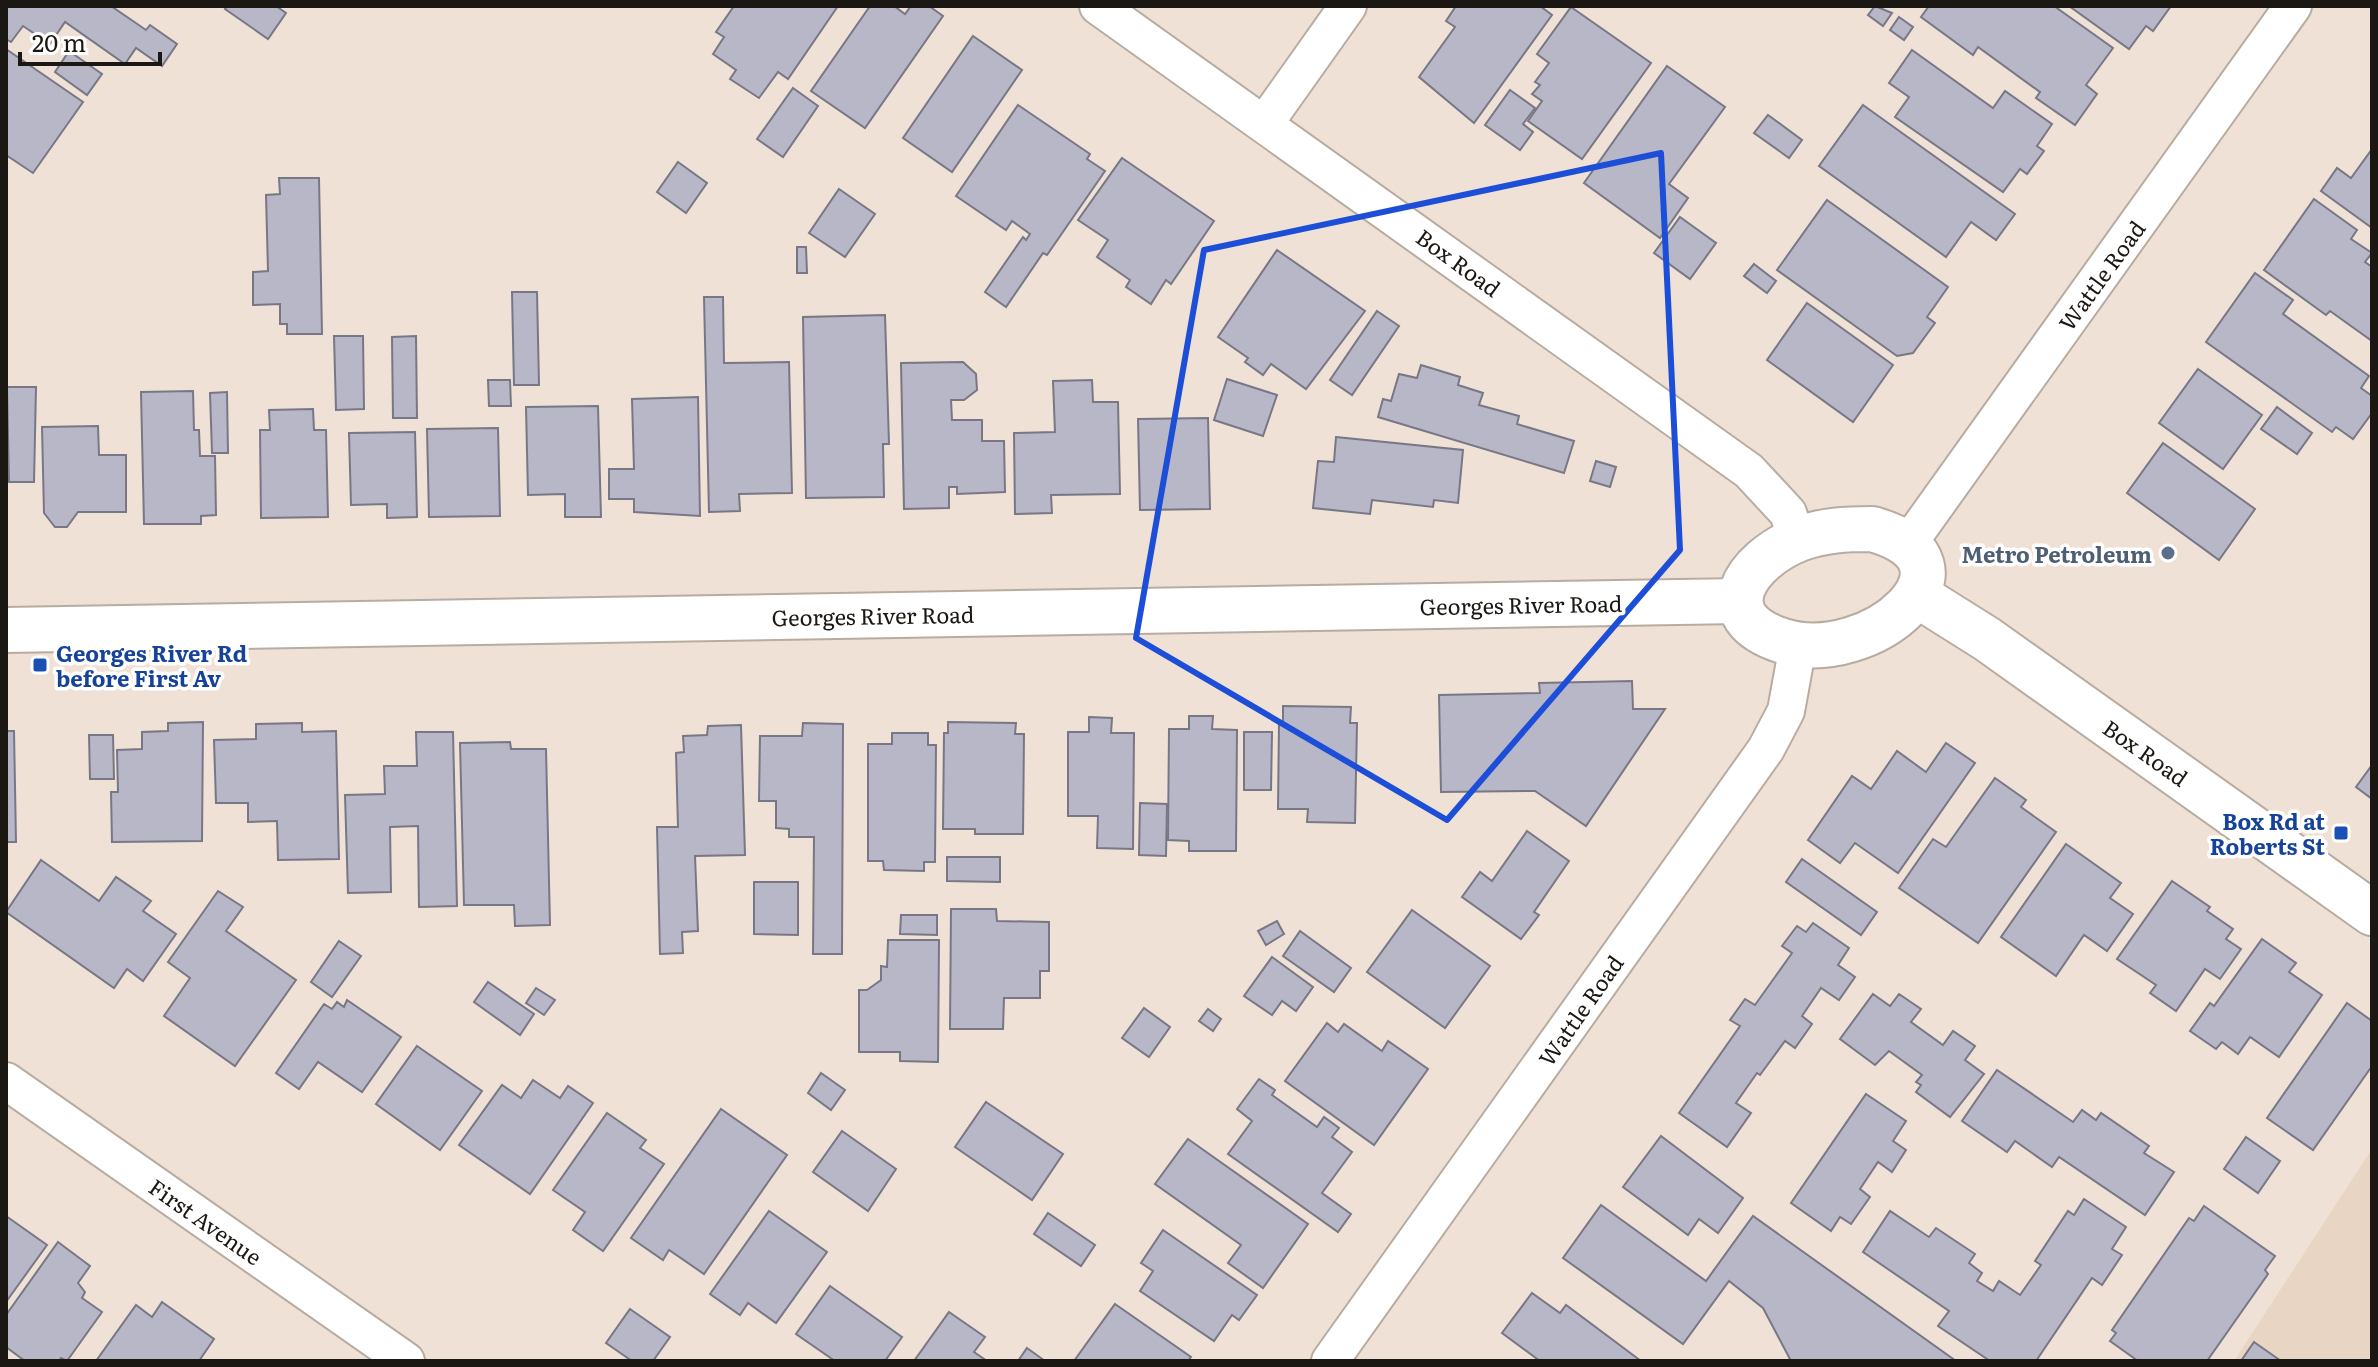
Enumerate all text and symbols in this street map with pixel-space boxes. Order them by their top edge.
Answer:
scale bar [20,16,160,66]
text: 20 m [32,24,86,59]
street label: Wattle Road [2050,213,2152,337]
street label: Box Road [1410,220,1508,304]
place label: Metro Petroleum [1961,537,2152,570]
marker: Metro Petroleum [2159,544,2177,562]
street label: Georges River Road [1419,586,1623,622]
street label: Georges River Road [771,597,975,633]
place label: Georges River Rd before First Av [56,636,247,694]
marker: Georges River Rd before First Av [31,656,49,674]
street label: Box Road [2097,711,2195,793]
place label: Box Rd at Roberts St [2210,804,2325,862]
marker: Box Rd at Roberts St [2332,824,2350,842]
street label: Wattle Road [1529,948,1631,1072]
street label: First Avenue [143,1170,269,1272]

